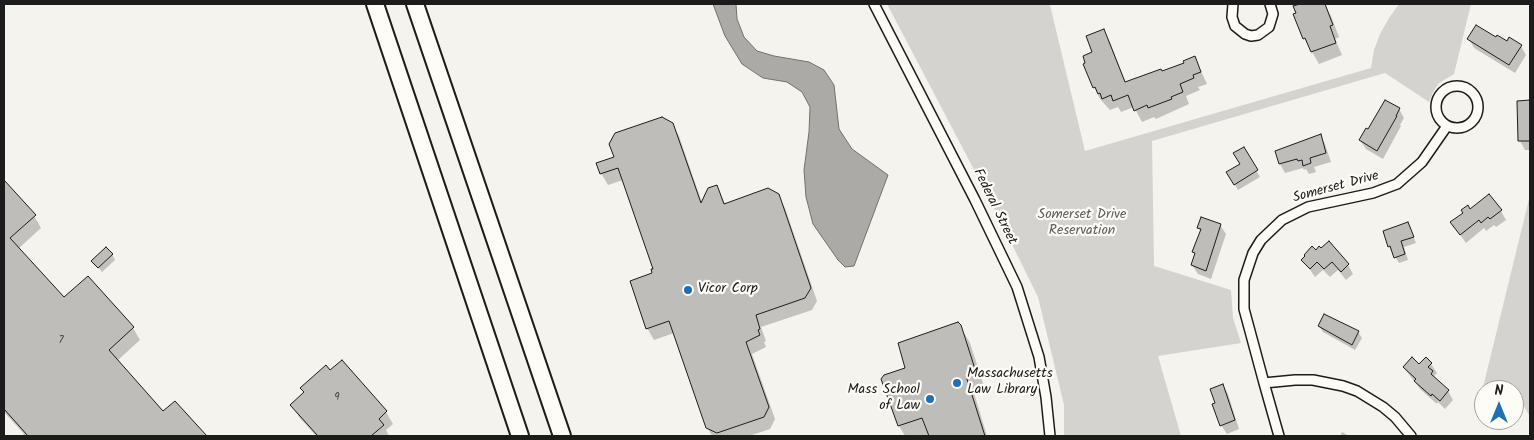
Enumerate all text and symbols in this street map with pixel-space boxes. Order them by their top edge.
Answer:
street label: Federal Street [968,166,1020,248]
street label: Somerset Drive [1291,168,1381,208]
park label: Somerset Drive Reservation [1038,208,1126,240]
place label: Vicor Corp [698,282,758,298]
marker: Vicor Corp [682,284,694,296]
house number: 7 [58,334,64,348]
place label: Massachusetts Law Library [967,367,1053,400]
marker: Massachusetts Law Library [951,377,963,389]
north arrow [1474,380,1524,430]
text: N [1495,380,1503,402]
place label: Mass School of Law [848,383,920,416]
house number: 9 [334,391,340,405]
marker: Mass School of Law [924,393,936,405]

